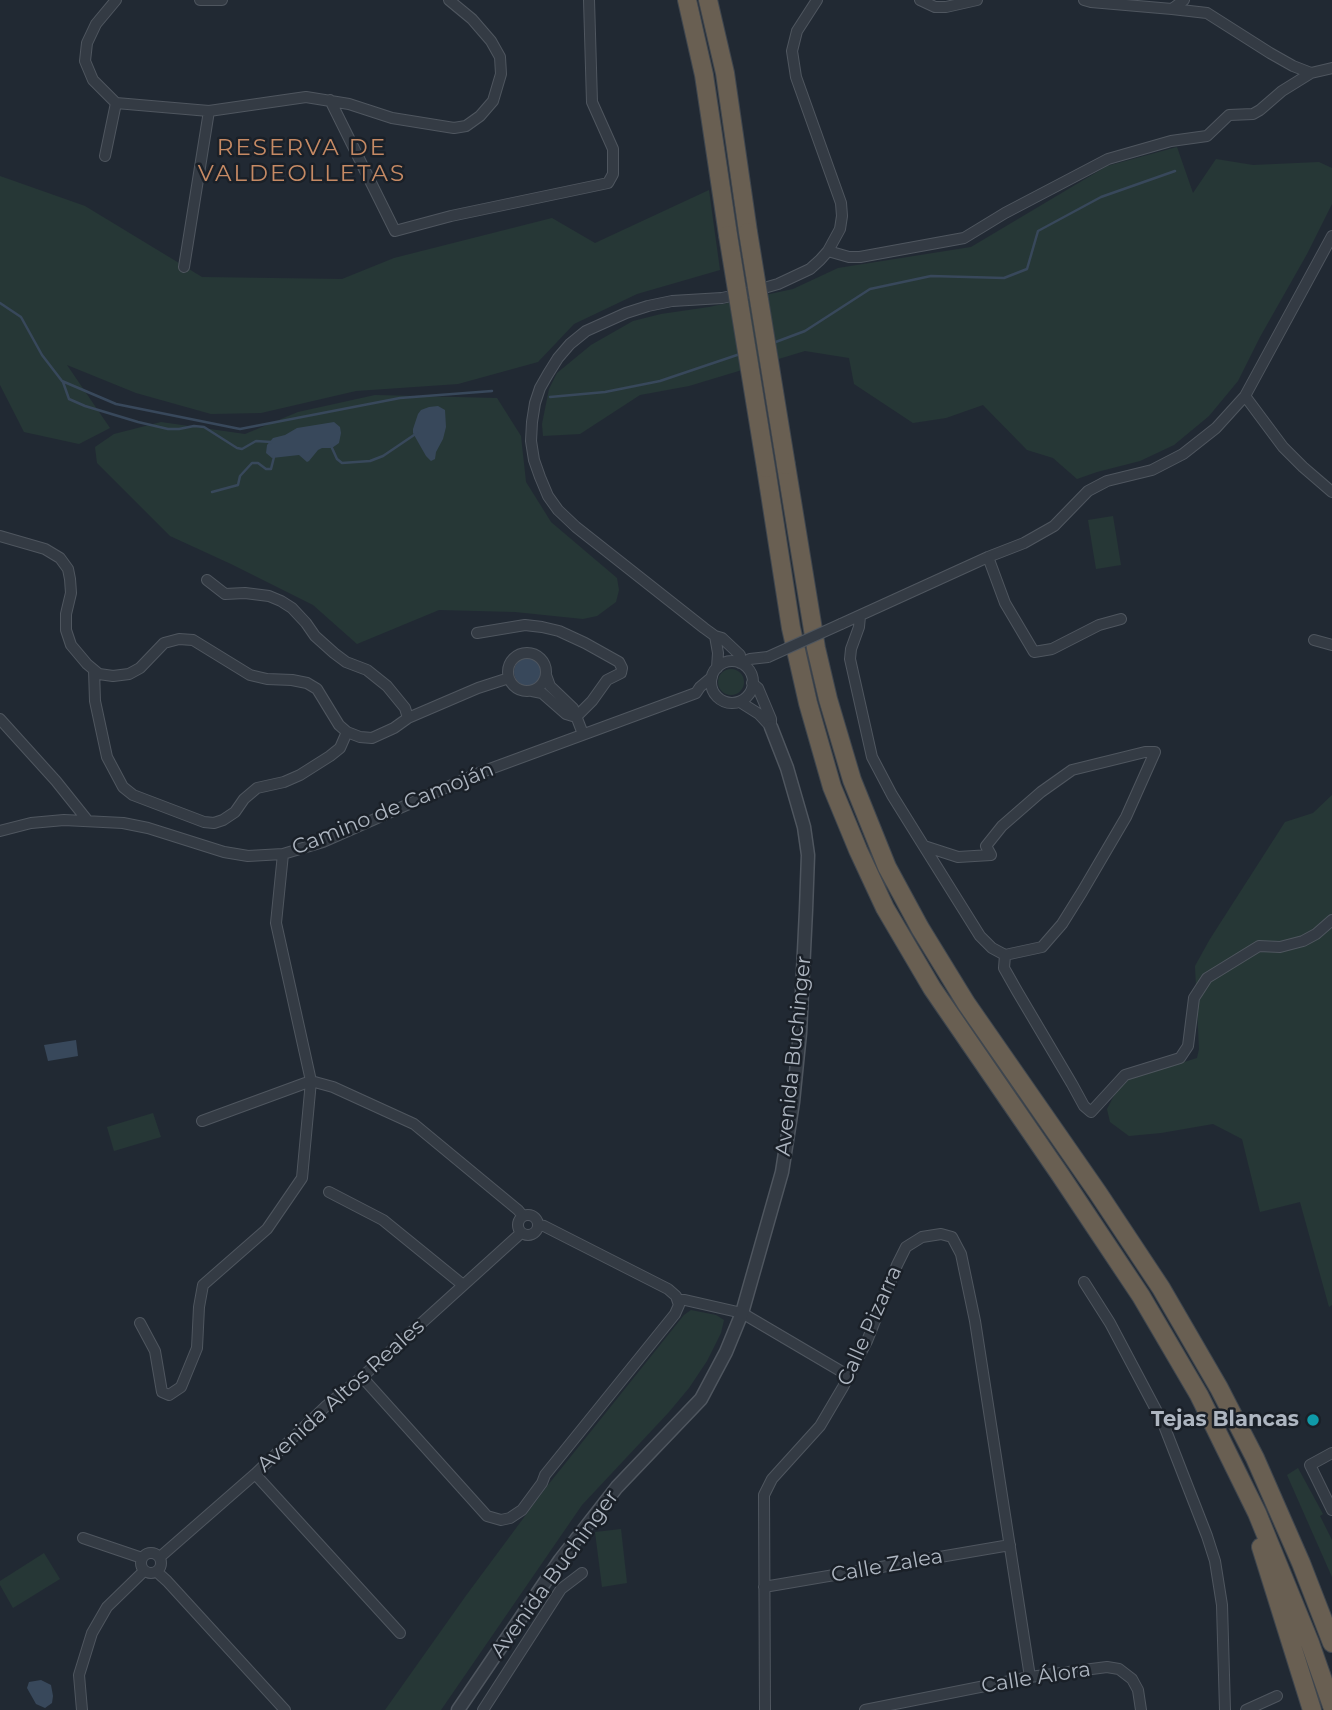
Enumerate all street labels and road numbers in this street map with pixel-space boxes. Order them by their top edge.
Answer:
street label: Camino de Camoján [289,757,497,861]
street label: Avenida Buchinger [771,955,817,1157]
street label: Calle Pizarra [832,1262,908,1390]
street label: Avenida Altos Reales [252,1314,430,1478]
street label: Avenida Buchinger [486,1485,624,1663]
street label: Calle Zalea [829,1544,945,1588]
street label: Calle Álora [979,1657,1093,1699]

